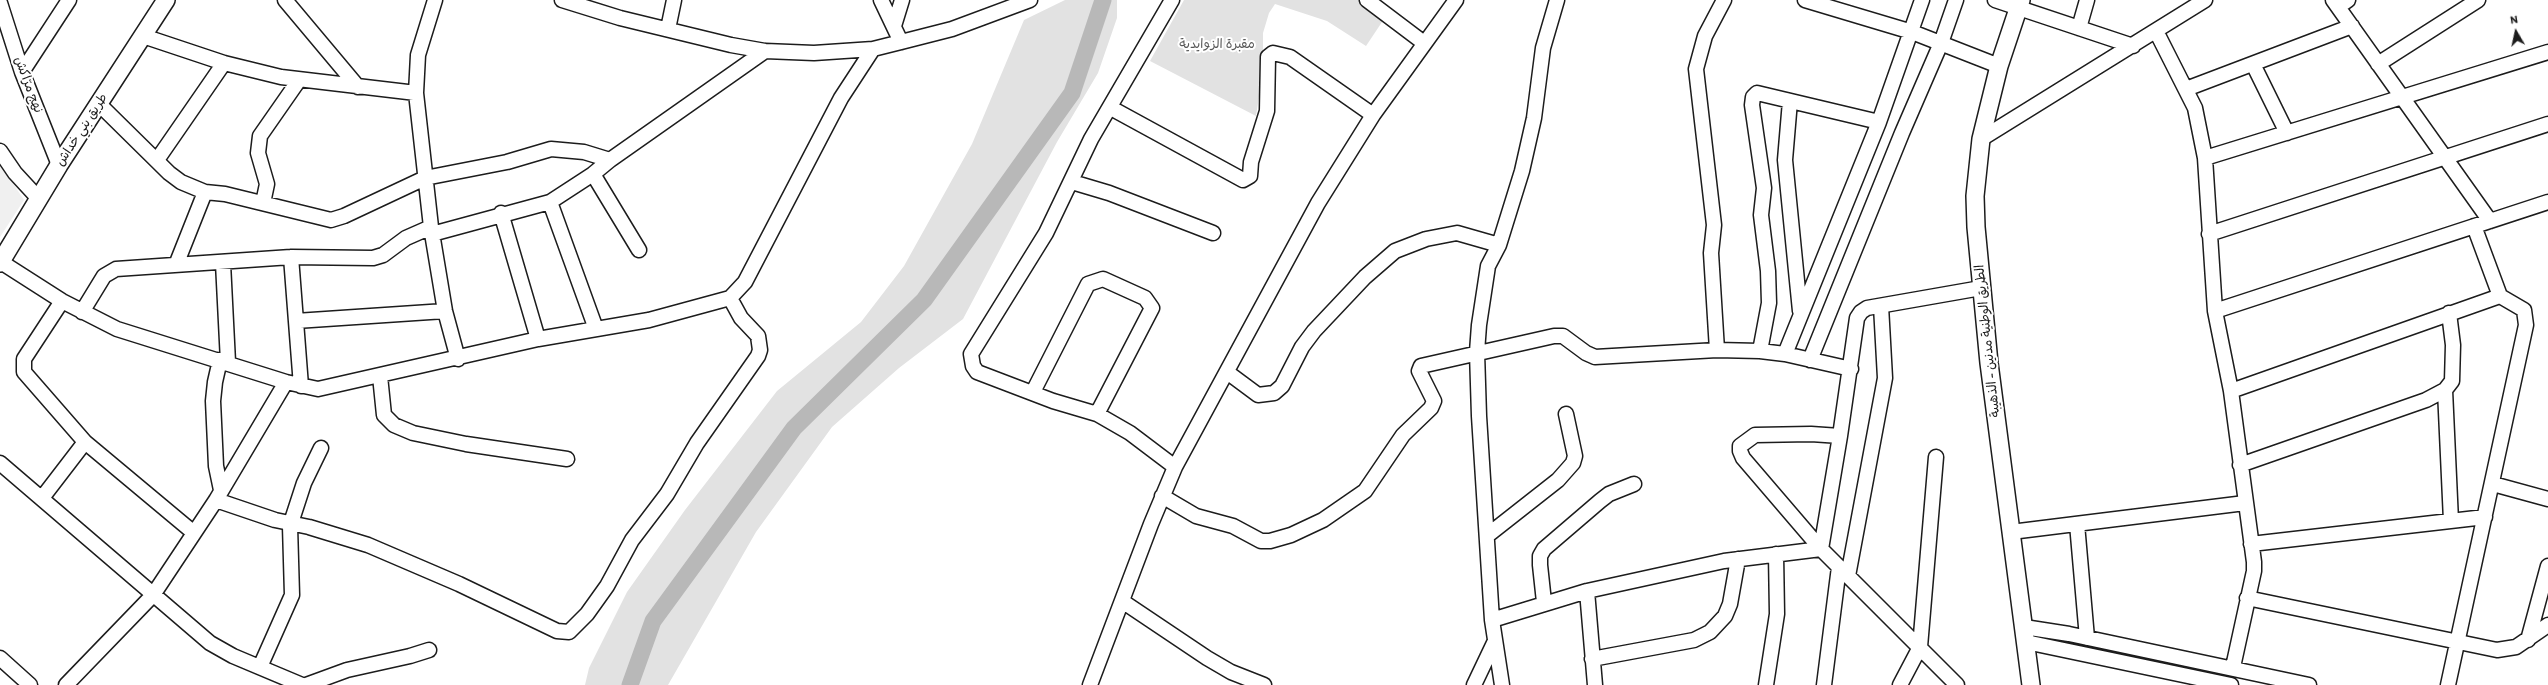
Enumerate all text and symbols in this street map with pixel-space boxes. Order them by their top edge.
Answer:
north arrow [2496,12,2536,52]
text: N [2509,13,2519,27]
park label: مقبرة الزوايدية [1179,37,1255,53]
street label: نهج مرّاكش [10,55,46,115]
street label: طريق بني خداش [53,91,111,169]
street label: الطريق الوطنية مدنين - الذهيبة [1972,264,2004,418]

